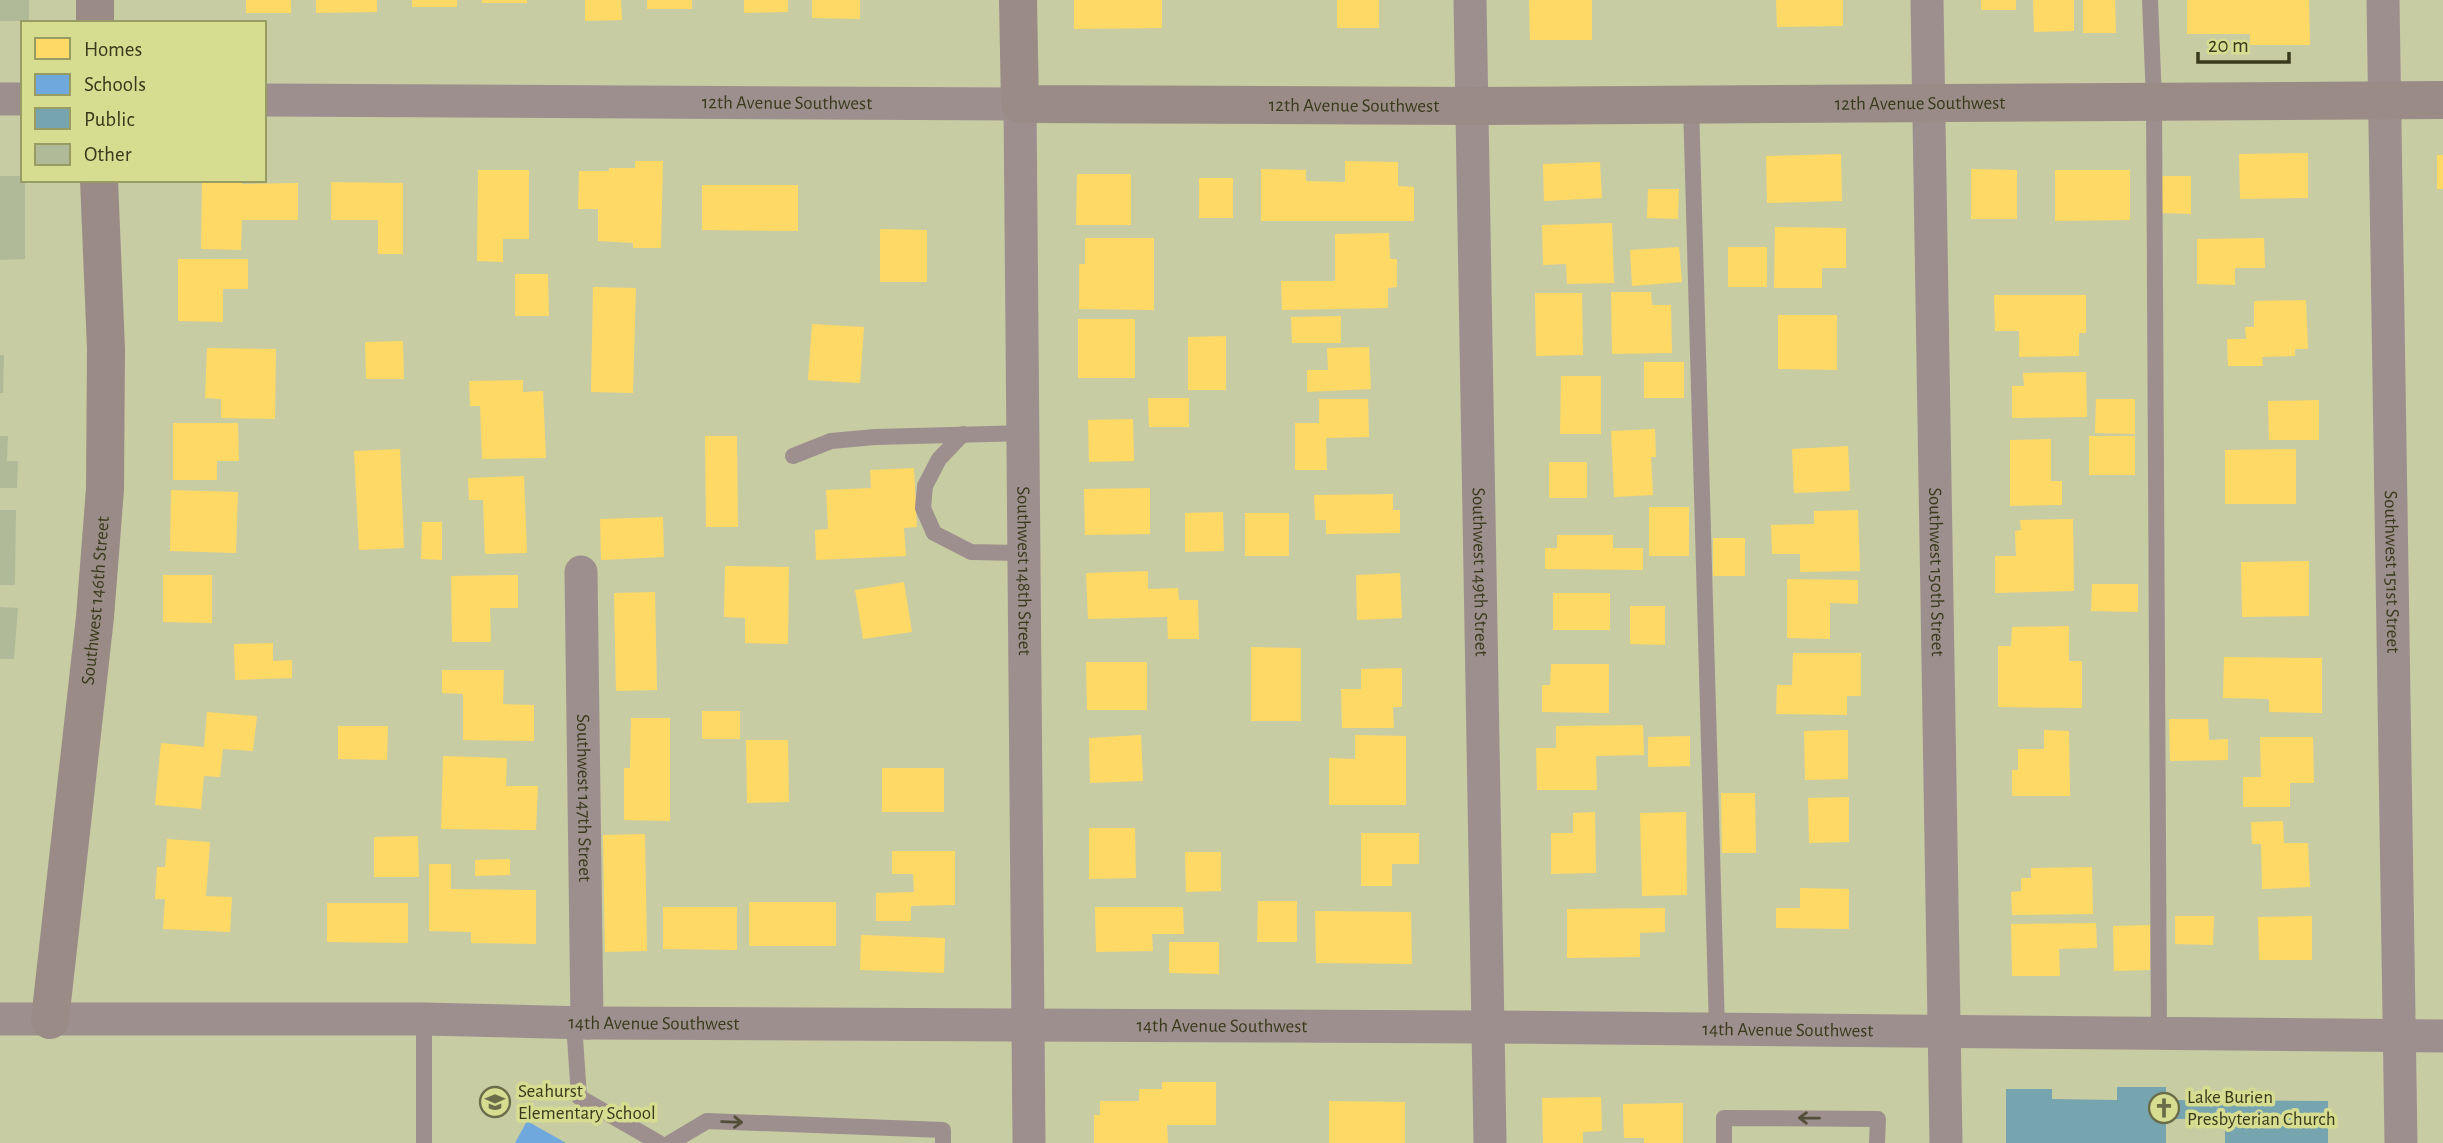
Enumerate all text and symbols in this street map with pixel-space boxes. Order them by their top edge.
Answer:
legend [21,21,266,182]
scale bar [2198,21,2289,65]
text: 20 m [2208,35,2249,56]
text: Homes [84,39,142,60]
text: Schools [84,74,146,95]
street label: 12th Avenue Southwest [702,93,872,113]
street label: 12th Avenue Southwest [1835,93,2005,113]
street label: 12th Avenue Southwest [1269,96,1439,115]
text: Public [84,109,134,130]
text: Other [84,144,132,165]
street label: Southwest 148th Street [1014,486,1034,656]
street label: Southwest 149th Street [1469,487,1491,657]
street label: Southwest 150th Street [1926,487,1947,657]
street label: Southwest 151st Street [2381,490,2403,653]
street label: Southwest 146th Street [78,515,112,686]
street label: Southwest 147th Street [573,714,595,882]
street label: 14th Avenue Southwest [568,1013,739,1033]
street label: 14th Avenue Southwest [1136,1016,1307,1036]
street label: 14th Avenue Southwest [1702,1020,1874,1040]
place label: Seahurst Elementary School [518,1082,656,1123]
school or university icon: Seahurst Elementary School [478,1085,512,1119]
place label: Lake Burien Presbyterian Church [2187,1088,2336,1129]
church icon: Lake Burien Presbyterian Church [2147,1091,2181,1125]
one-way arrow [1798,1112,1821,1125]
one-way arrow [720,1115,743,1128]

